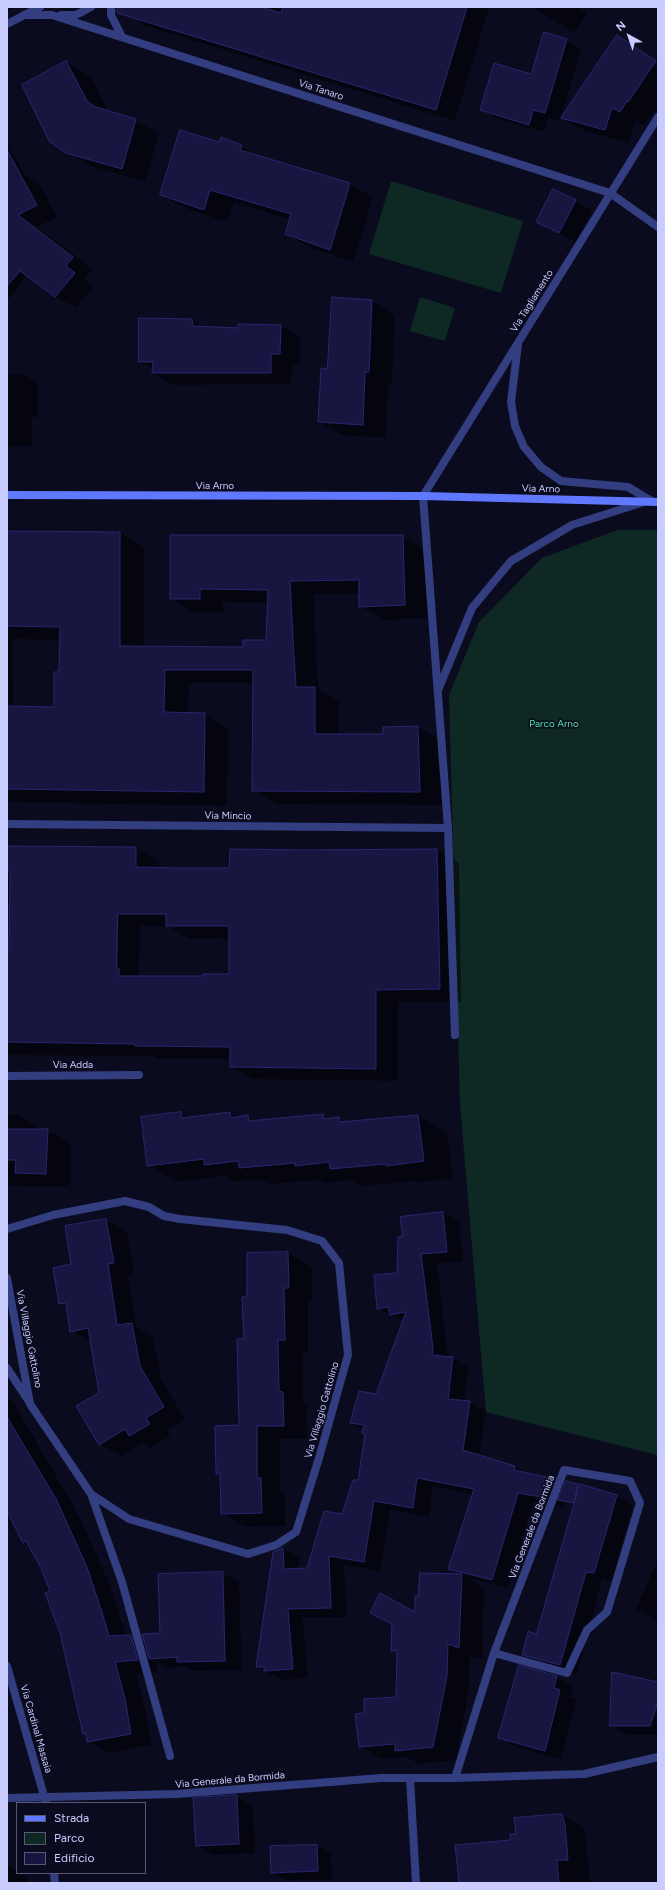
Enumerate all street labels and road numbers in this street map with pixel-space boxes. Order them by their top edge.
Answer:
street label: Via Tanaro [297,77,345,103]
street label: Via Tagliamento [508,268,556,334]
street label: Via Arno [196,480,234,492]
street label: Via Arno [522,483,560,495]
street label: Via Mincio [205,810,251,822]
street label: Via Adda [53,1059,93,1071]
street label: Via Villaggio Gattolino [14,1289,44,1389]
street label: Via Villaggio Gattolino [302,1360,342,1460]
street label: Via Generale da Bormida [507,1473,557,1581]
street label: Via Cardinal Massaia [18,1683,54,1775]
street label: Via Generale da Bormida [175,1769,285,1791]

